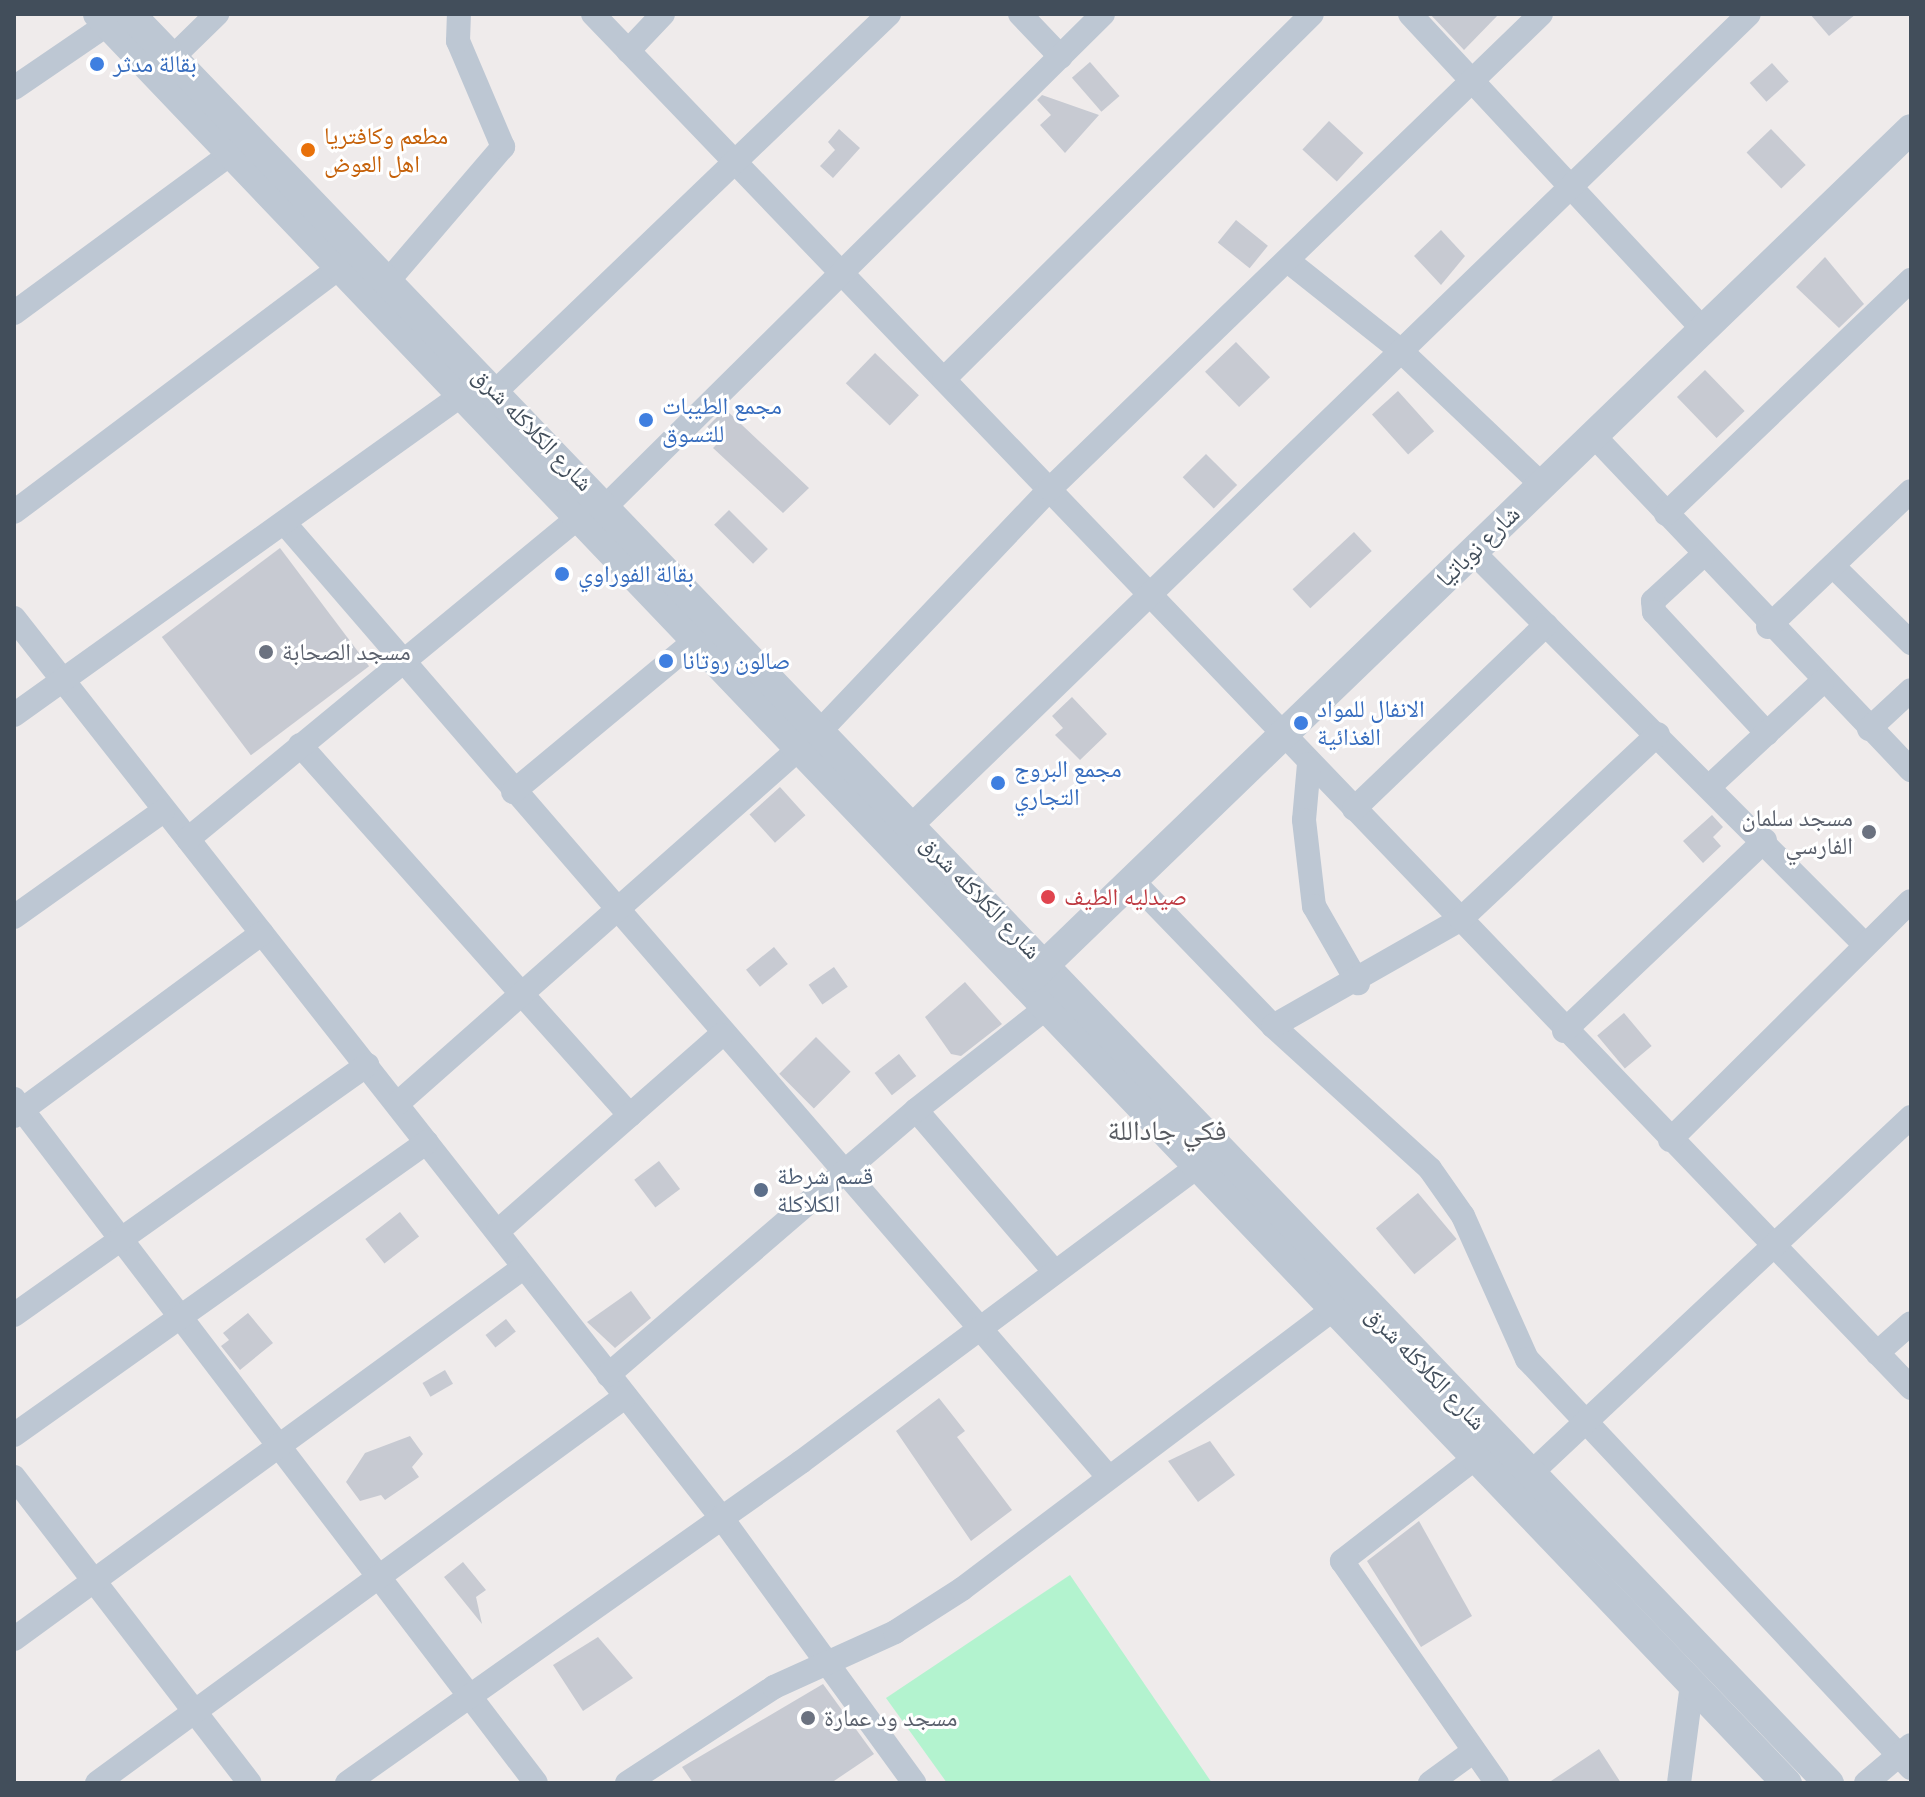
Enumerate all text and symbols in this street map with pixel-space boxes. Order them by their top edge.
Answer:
place label: بقالة مدثر [113,50,197,78]
marker: بقالة مدثر [88,55,106,73]
place label: مطعم وكافتريا اهل العوض [324,122,448,178]
marker: مطعم وكافتريا اهل العوض [299,141,317,159]
street label: شارع الكلاكله شرق [467,361,599,497]
place label: مجمع الطيبات للتسوق [662,392,782,448]
marker: مجمع الطيبات للتسوق [637,411,655,429]
street label: شارع نوباتيا [1430,499,1526,593]
place label: بقالة الفوراوي [578,560,694,588]
marker: بقالة الفوراوي [553,565,571,583]
place label: مسجد الصحابة [282,638,411,666]
marker: مسجد الصحابة [257,643,275,661]
place label: صالون روتانا [682,647,790,675]
marker: صالون روتانا [657,652,675,670]
place label: الانفال للمواد الغذائية [1317,695,1425,751]
marker: الانفال للمواد الغذائية [1292,714,1310,732]
place label: مجمع البروج التجاري [1014,755,1122,811]
marker: مجمع البروج التجاري [989,774,1007,792]
place label: مسجد سلمان الفارسي [1742,804,1853,860]
marker: مسجد سلمان الفارسي [1860,823,1878,841]
street label: شارع الكلاكله شرق [915,829,1047,965]
place label: صيدليه الطيف [1064,883,1187,911]
marker: صيدليه الطيف [1039,888,1057,906]
district label: فكي جاداللة [1108,1113,1226,1147]
place label: قسم شرطة الكلاكلة [777,1162,873,1218]
marker: قسم شرطة الكلاكلة [752,1181,770,1199]
street label: شارع الكلاكله شرق [1360,1300,1492,1436]
place label: مسجد ود عمارة [824,1704,958,1732]
marker: مسجد ود عمارة [799,1709,817,1727]

